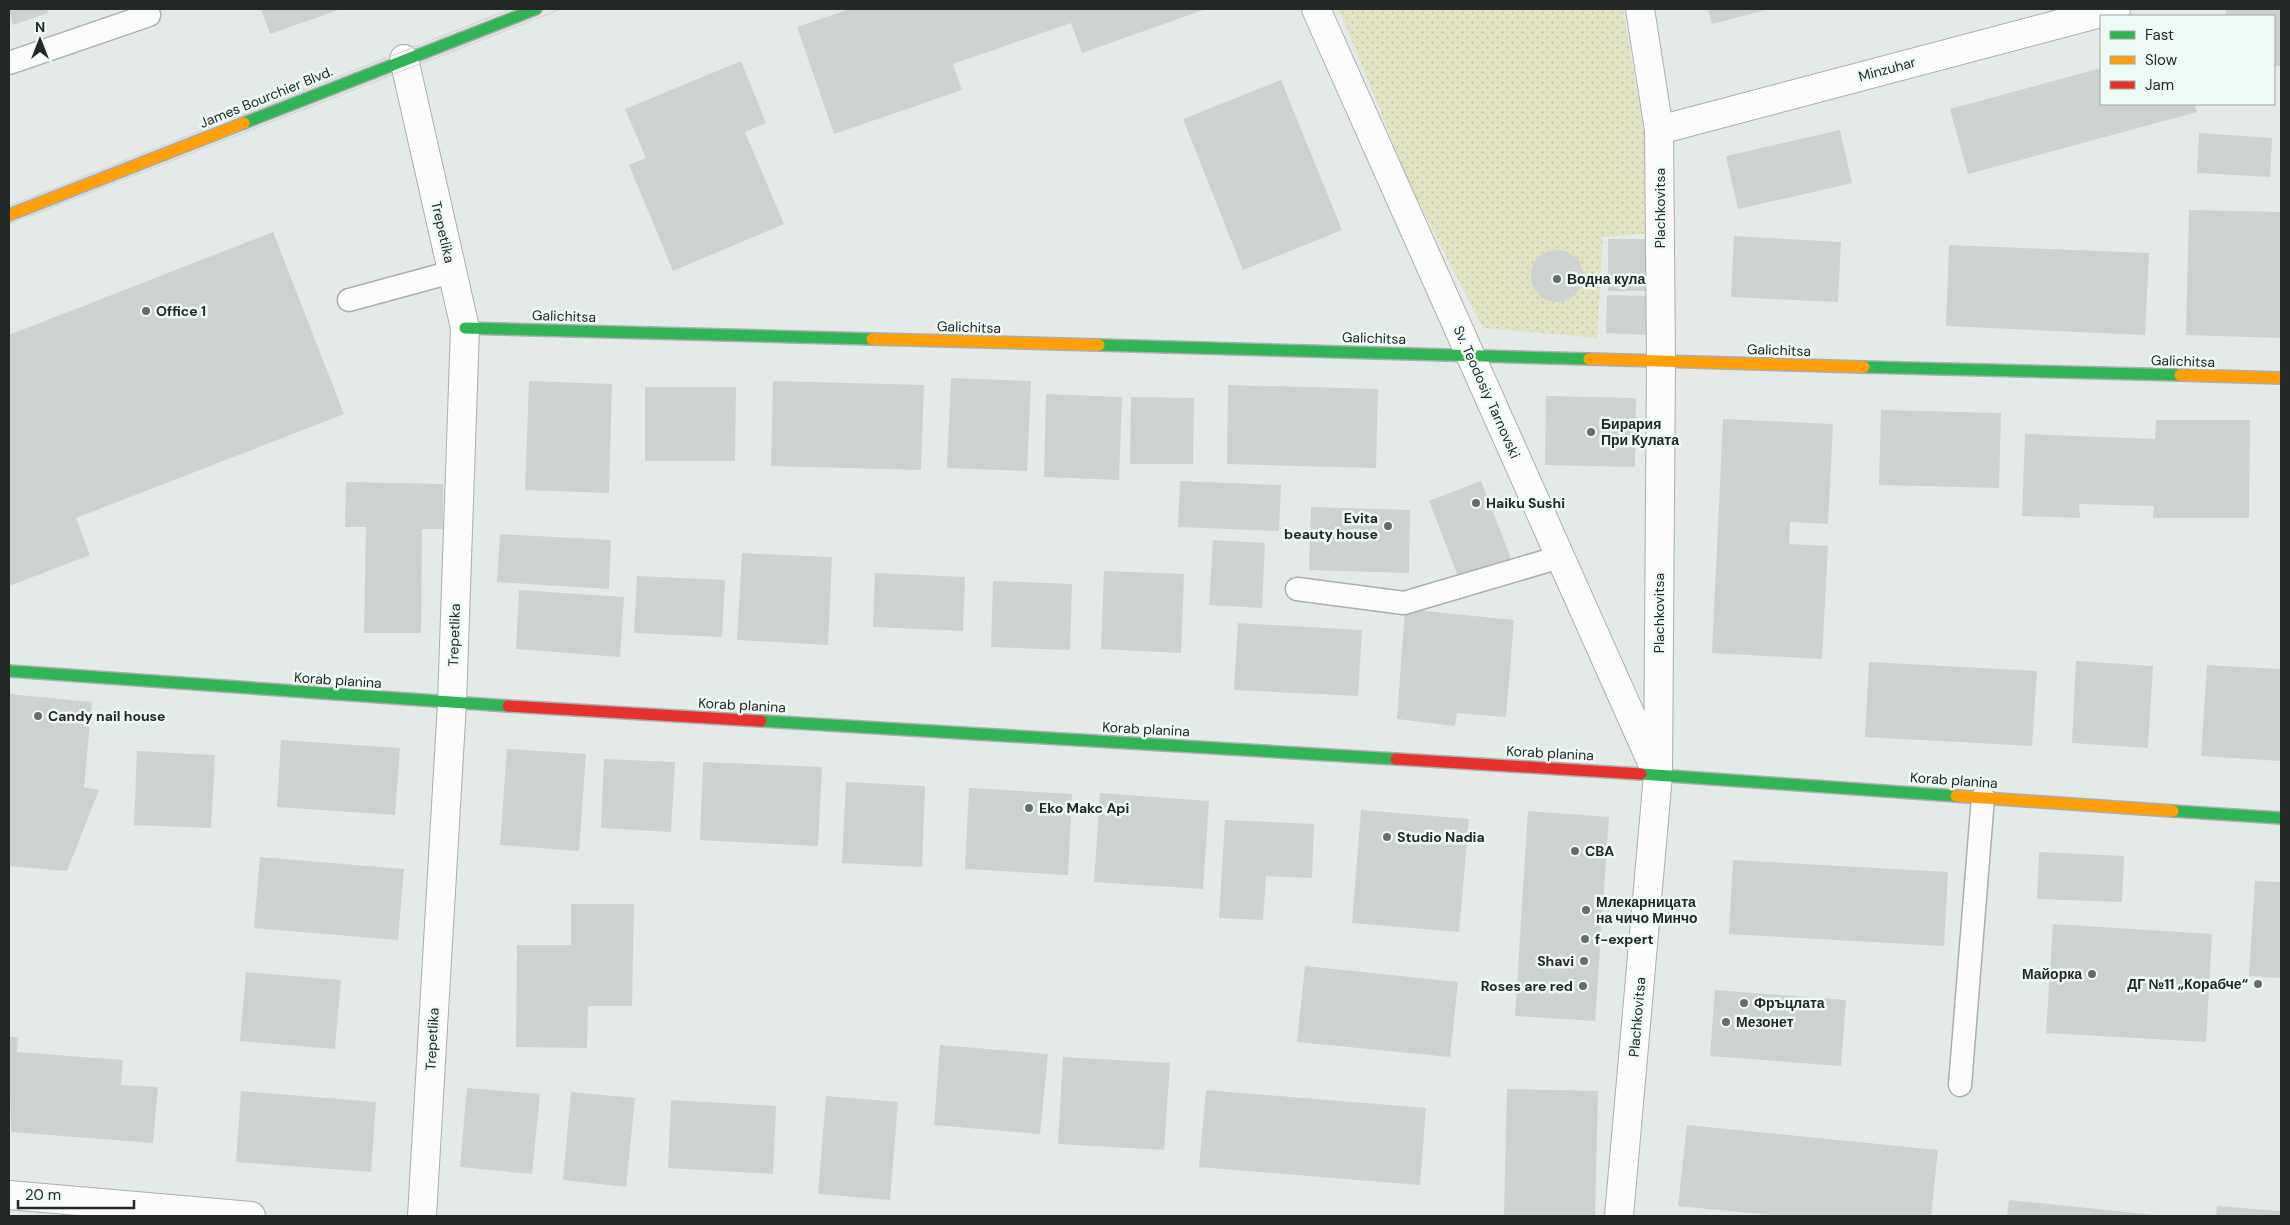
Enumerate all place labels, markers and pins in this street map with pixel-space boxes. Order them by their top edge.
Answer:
place label: Водна кула [1567,270,1645,288]
marker: Водна кула [1551,273,1563,285]
place label: Office 1 [156,302,206,320]
marker: Office 1 [140,305,152,317]
place label: Бирария При Кулата [1601,415,1679,449]
marker: Бирария При Кулата [1585,426,1597,438]
place label: Haiku Sushi [1486,494,1565,512]
marker: Haiku Sushi [1470,497,1482,509]
place label: Evita beauty house [1284,509,1378,543]
marker: Evita beauty house [1382,520,1394,532]
place label: Candy nail house [48,707,166,725]
marker: Candy nail house [32,710,44,722]
place label: Eko Makc Api [1039,799,1129,817]
marker: Eko Makc Api [1023,802,1035,814]
place label: Studio Nadia [1397,828,1485,846]
marker: Studio Nadia [1381,831,1393,843]
place label: CBA [1585,842,1614,860]
marker: CBA [1569,845,1581,857]
place label: Млекарницата на чичо Минчо [1596,893,1698,927]
marker: Млекарницата на чичо Минчо [1580,904,1592,916]
place label: f-expert [1595,930,1654,948]
marker: f-expert [1579,933,1591,945]
place label: Shavi [1537,952,1574,970]
marker: Shavi [1578,955,1590,967]
place label: Майорка [2022,965,2082,983]
marker: Майорка [2086,968,2098,980]
place label: ДГ №11 „Корабче“ [2127,975,2248,993]
place label: Roses are red [1481,977,1573,995]
marker: ДГ №11 „Корабче“ [2252,978,2264,990]
marker: Roses are red [1577,980,1589,992]
place label: Фръцлата [1754,994,1825,1012]
marker: Фръцлата [1738,997,1750,1009]
place label: Мезонет [1736,1013,1794,1031]
marker: Мезонет [1720,1016,1732,1028]

